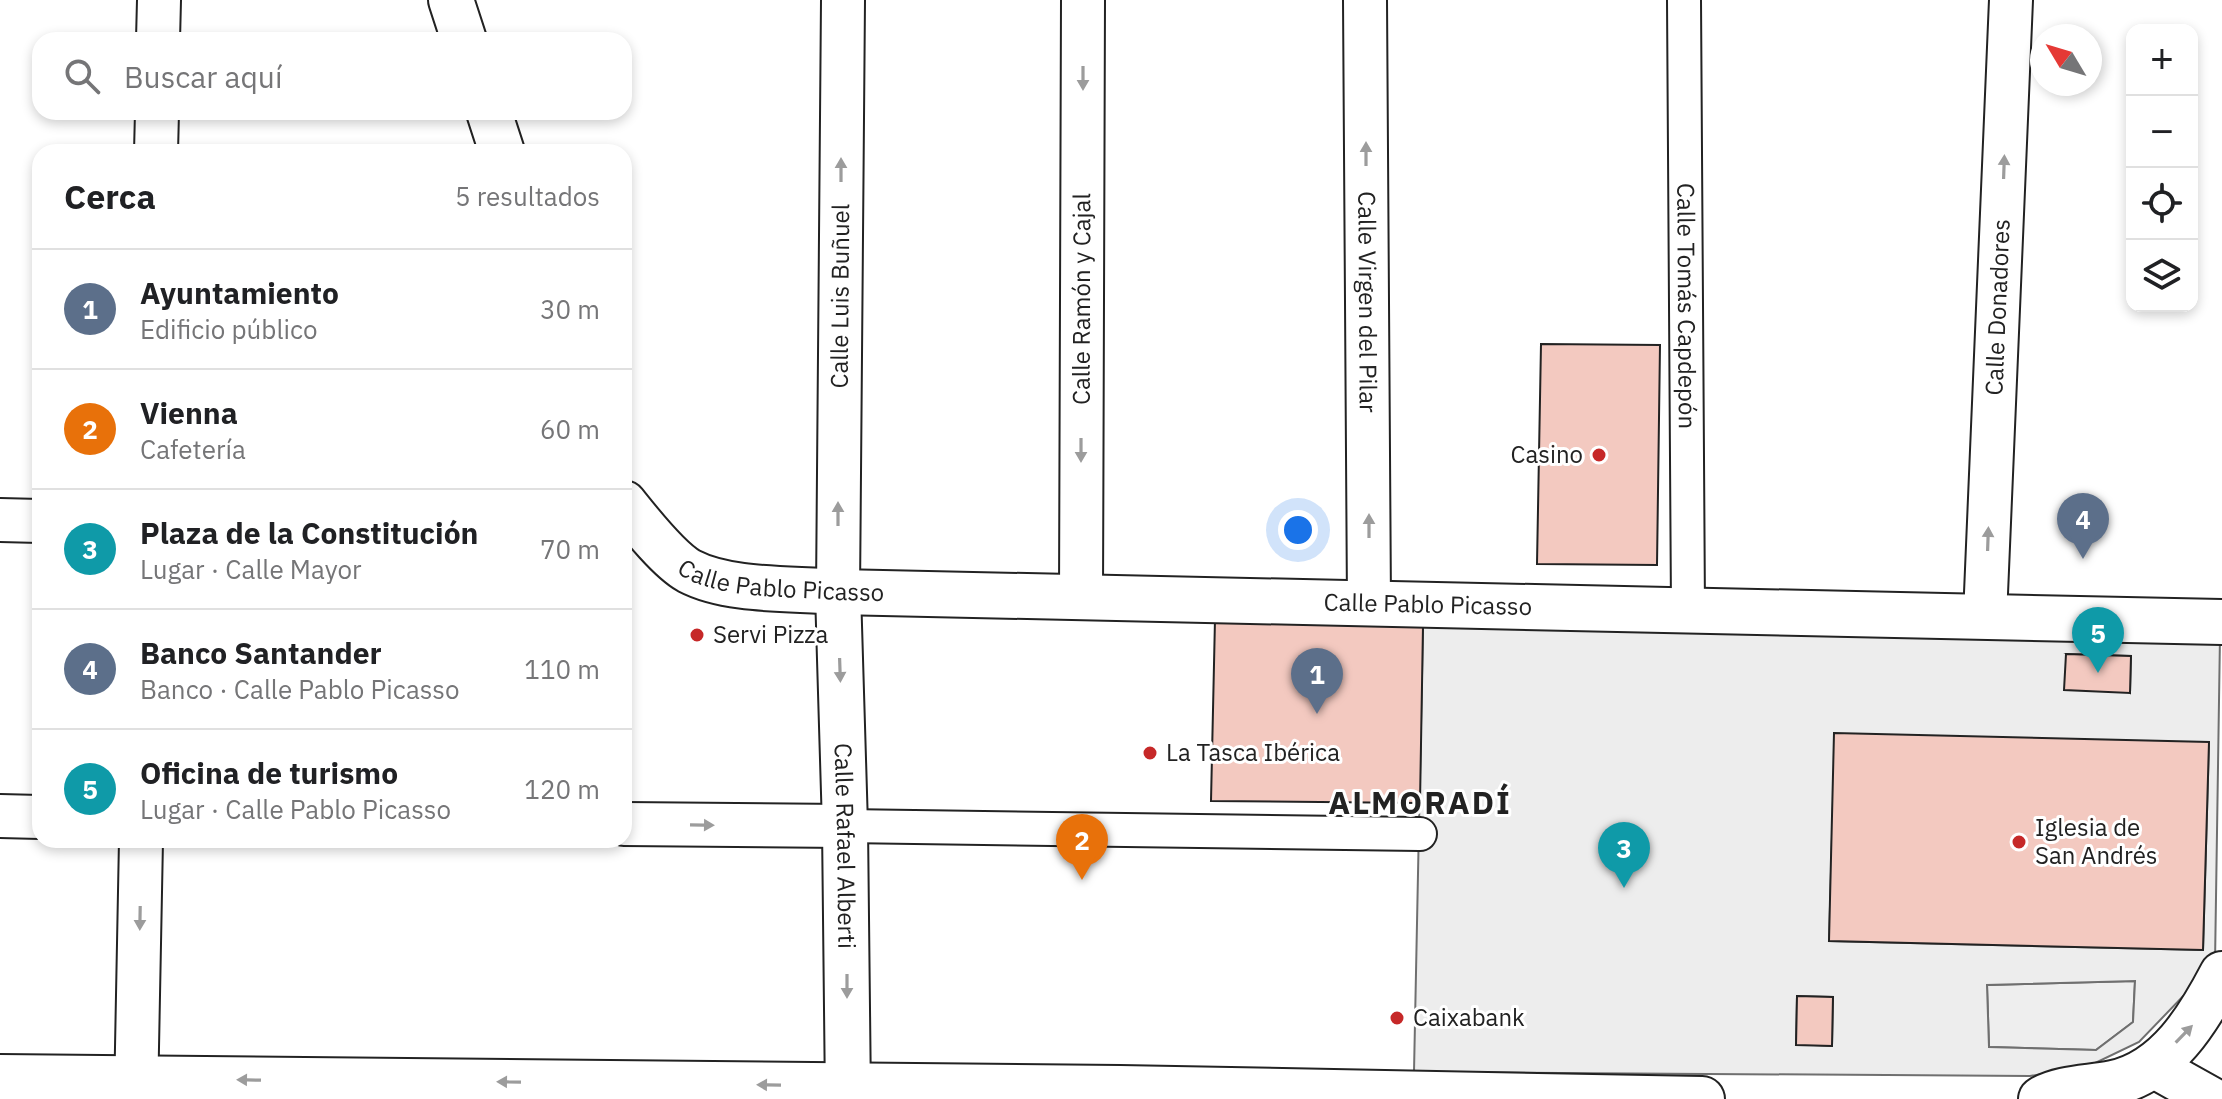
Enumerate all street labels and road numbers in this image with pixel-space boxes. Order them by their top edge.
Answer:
street label: Calle Tomás Capdepón [1670,183,1704,429]
street label: Calle Virgen del Pilar [1351,191,1385,413]
street label: Calle Ramón y Cajal [1065,193,1097,405]
street label: Calle Luis Buñuel [823,204,856,388]
street label: Calle Donadores [1977,218,2017,396]
street label: Calle Pablo Picasso [672,551,885,608]
street label: Calle Pablo Picasso [1323,586,1532,622]
street label: Calle Rafael Alberti [828,742,863,949]

